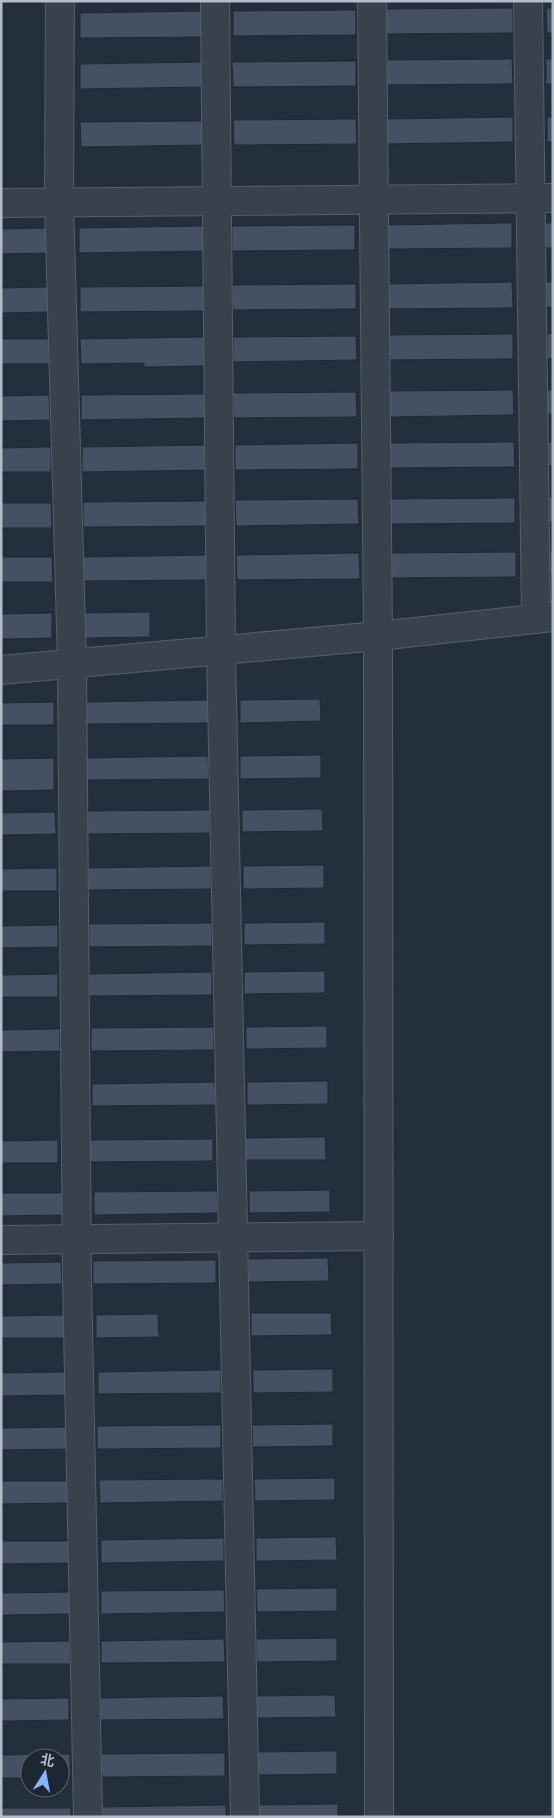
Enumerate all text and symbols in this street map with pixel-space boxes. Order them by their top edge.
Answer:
north arrow [20,1748,70,1798]
text: 北 [39,1750,56,1772]

